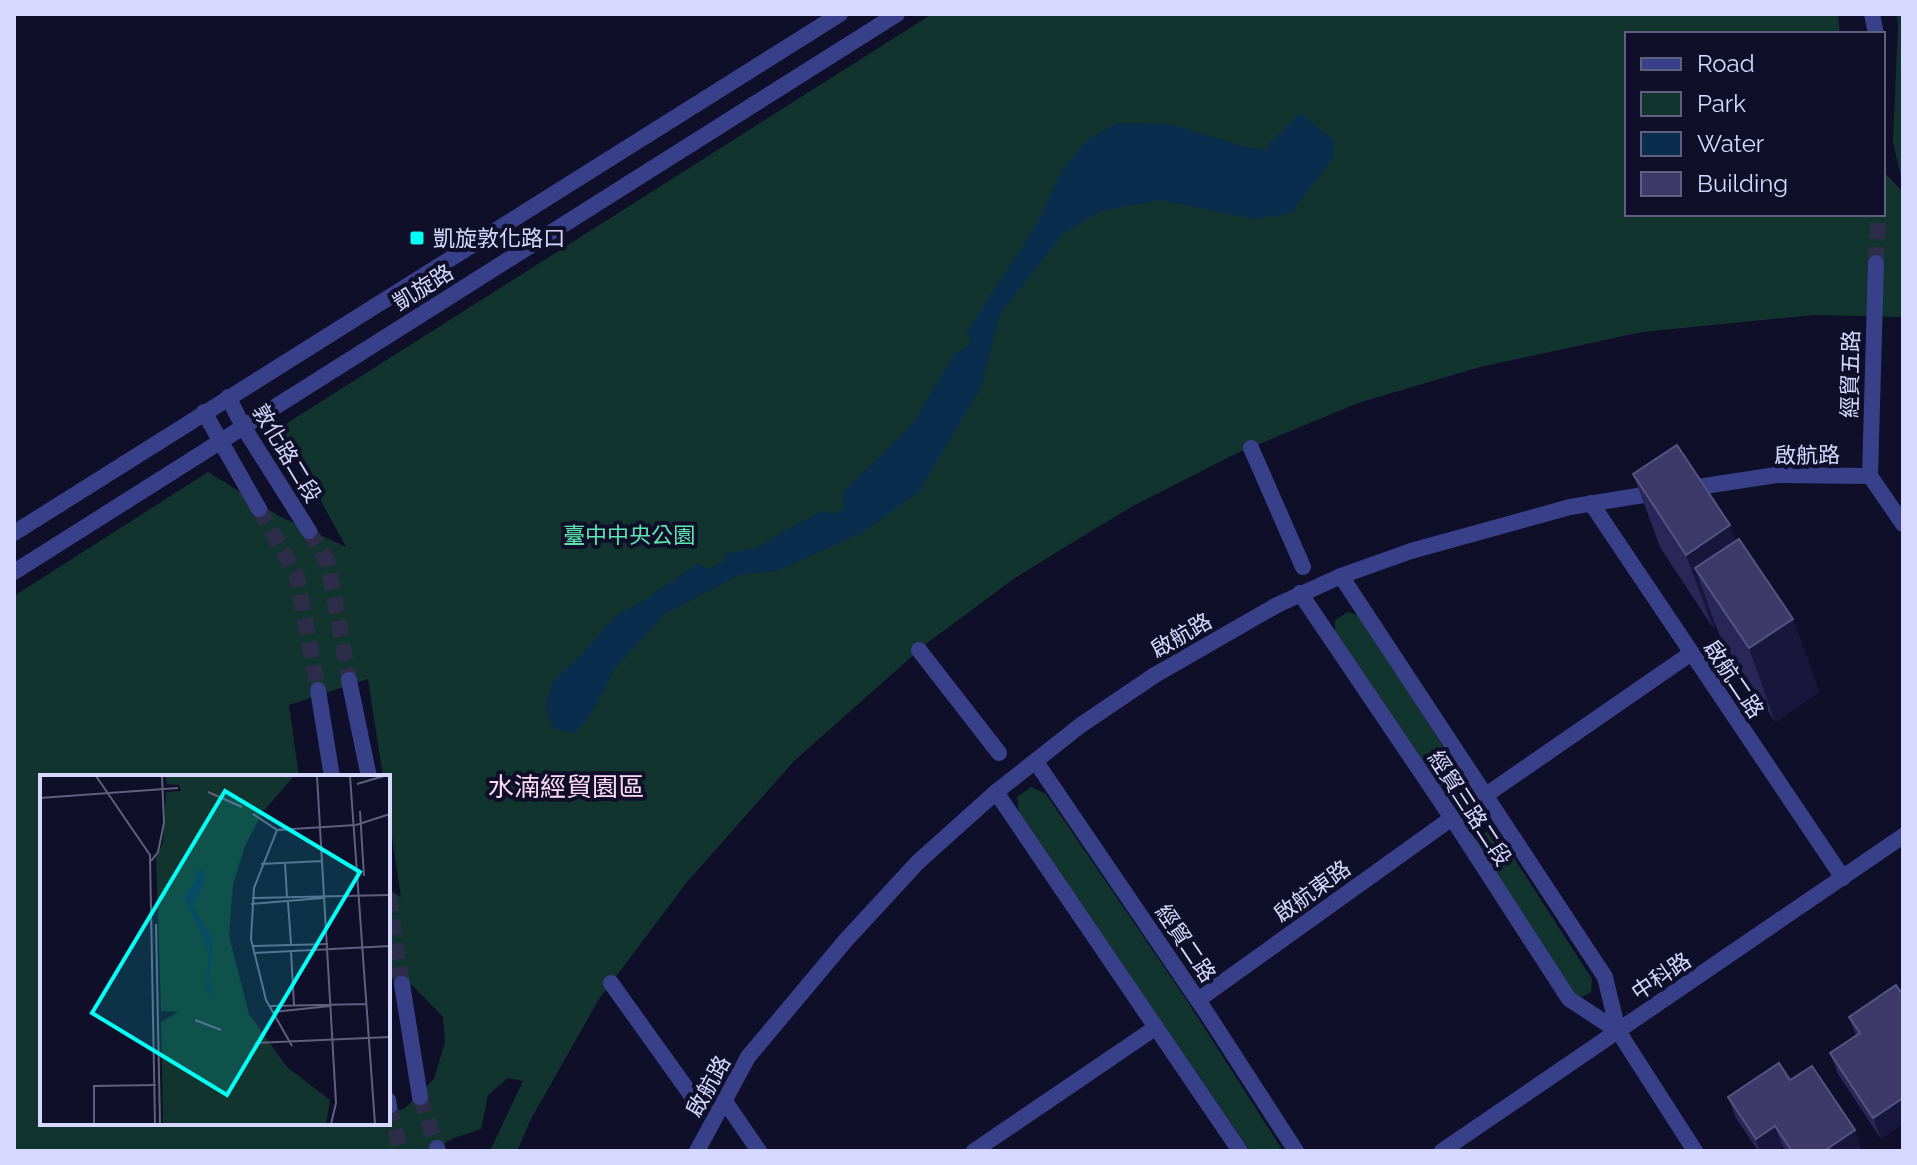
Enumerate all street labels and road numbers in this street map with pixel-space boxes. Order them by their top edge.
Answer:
street label: 凱旋路 [388,258,458,316]
street label: 經貿五路 [1836,330,1864,418]
street label: 敦化路二段 [248,399,326,507]
street label: 啟航路 [1774,441,1840,469]
street label: 啟航路 [1146,607,1216,663]
street label: 啟航二路 [1699,635,1769,723]
street label: 經貿三路二段 [1423,746,1517,870]
street label: 啟航東路 [1269,855,1355,927]
street label: 經貿二路 [1151,899,1221,987]
street label: 中科路 [1626,947,1696,1005]
street label: 啟航路 [681,1051,735,1121]

